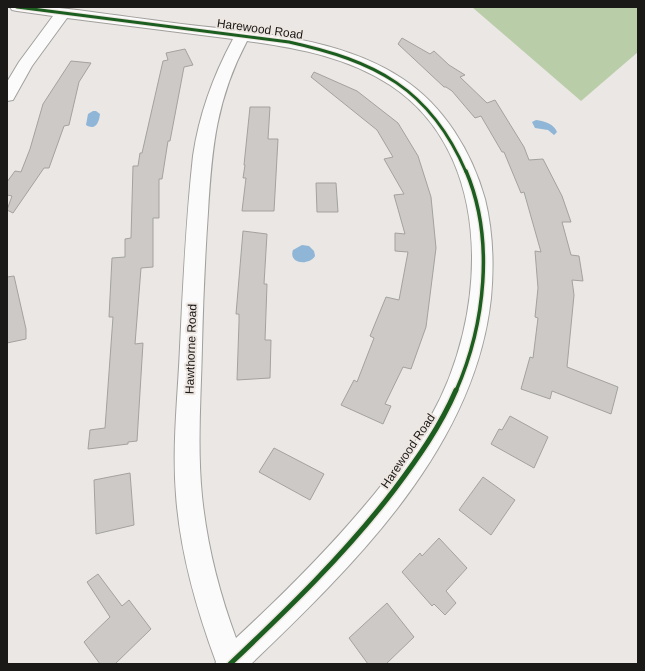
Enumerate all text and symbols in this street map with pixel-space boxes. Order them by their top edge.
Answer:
street label: Harewood Road [216,16,304,42]
street label: Hawthorne Road [182,304,200,394]
street label: Harewood Road [378,411,438,491]

